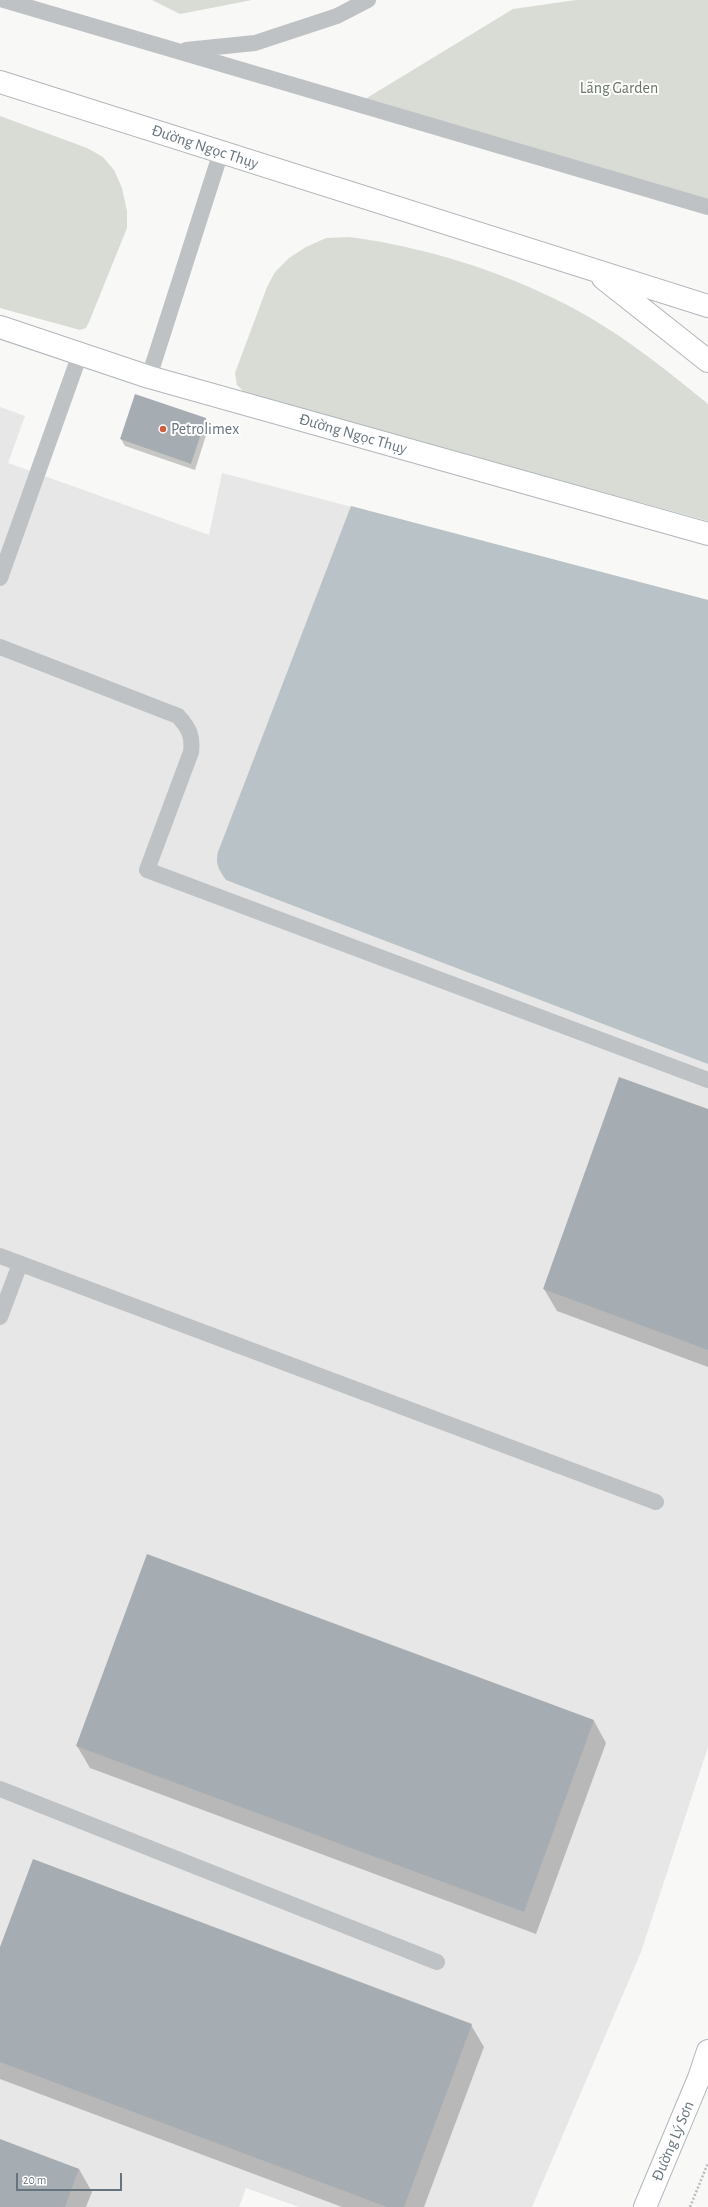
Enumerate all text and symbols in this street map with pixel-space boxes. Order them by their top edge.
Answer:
park label: Lãng Garden [580,78,658,98]
street label: Đường Ngọc Thụy [149,121,261,173]
street label: Đường Ngọc Thụy [297,409,409,459]
place label: Petrolimex [171,419,239,439]
marker: Petrolimex [158,424,168,434]
street label: Đường Lý Sơn [647,2098,699,2184]
scale bar [18,2165,124,2191]
text: 20 m [23,2174,46,2186]

